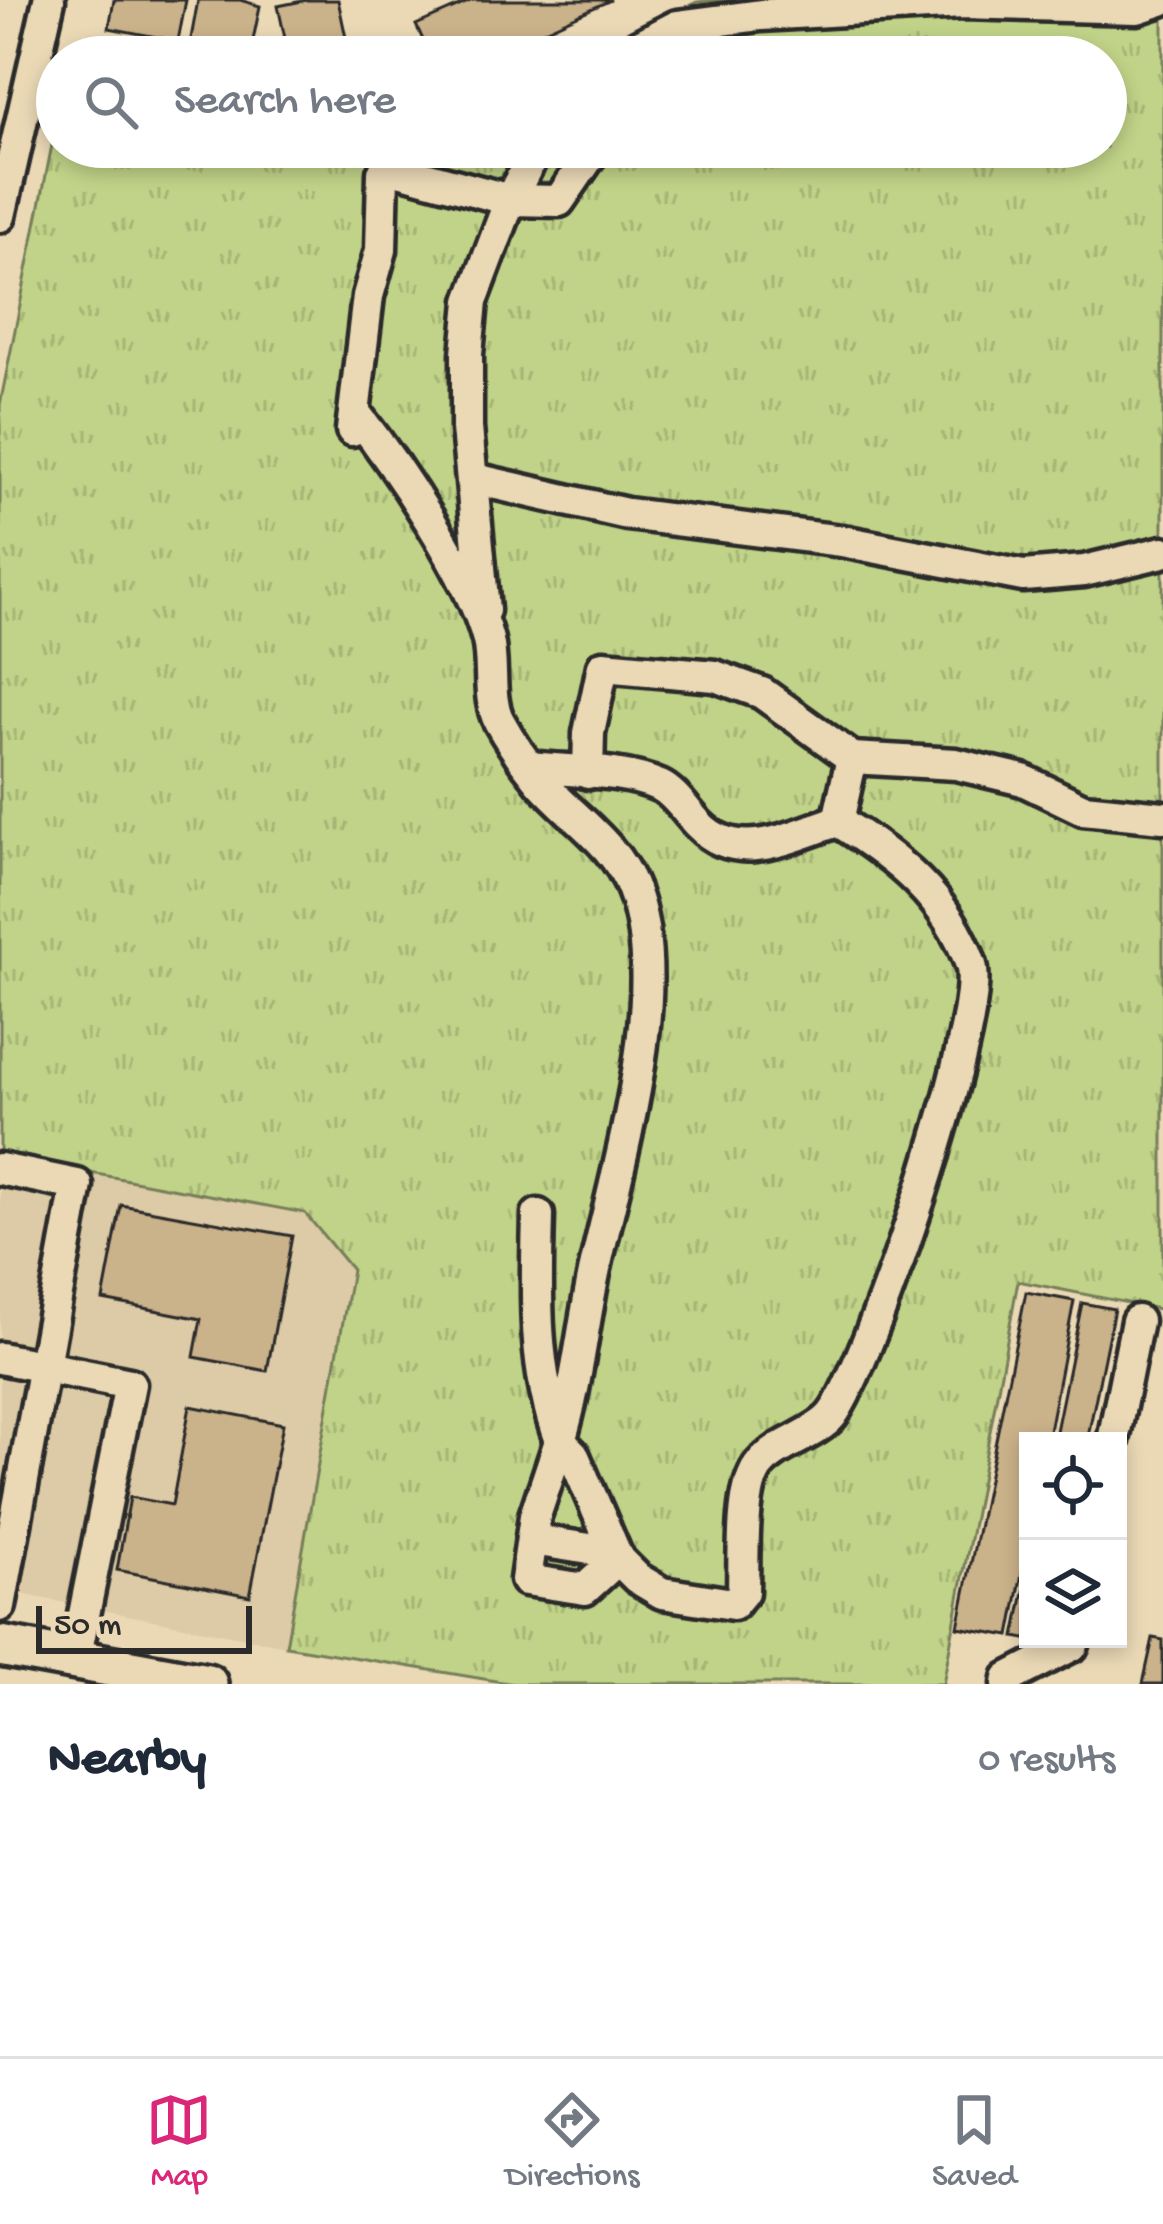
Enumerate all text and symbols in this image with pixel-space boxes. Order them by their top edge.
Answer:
search box [36,36,1127,168]
icon: search [78,69,144,135]
text: Search here [174,76,396,129]
map controls [1019,1432,1127,1648]
button: locate [1019,1432,1127,1540]
button: layers [1019,1540,1127,1648]
scale bar [36,1600,252,1653]
text: 50 m [54,1608,121,1646]
text: Nearby [48,1732,206,1792]
text: 0 results [978,1739,1115,1785]
tab: Map [146,2087,212,2197]
tab: Directions [505,2087,639,2197]
tab: Saved [932,2087,1017,2197]

